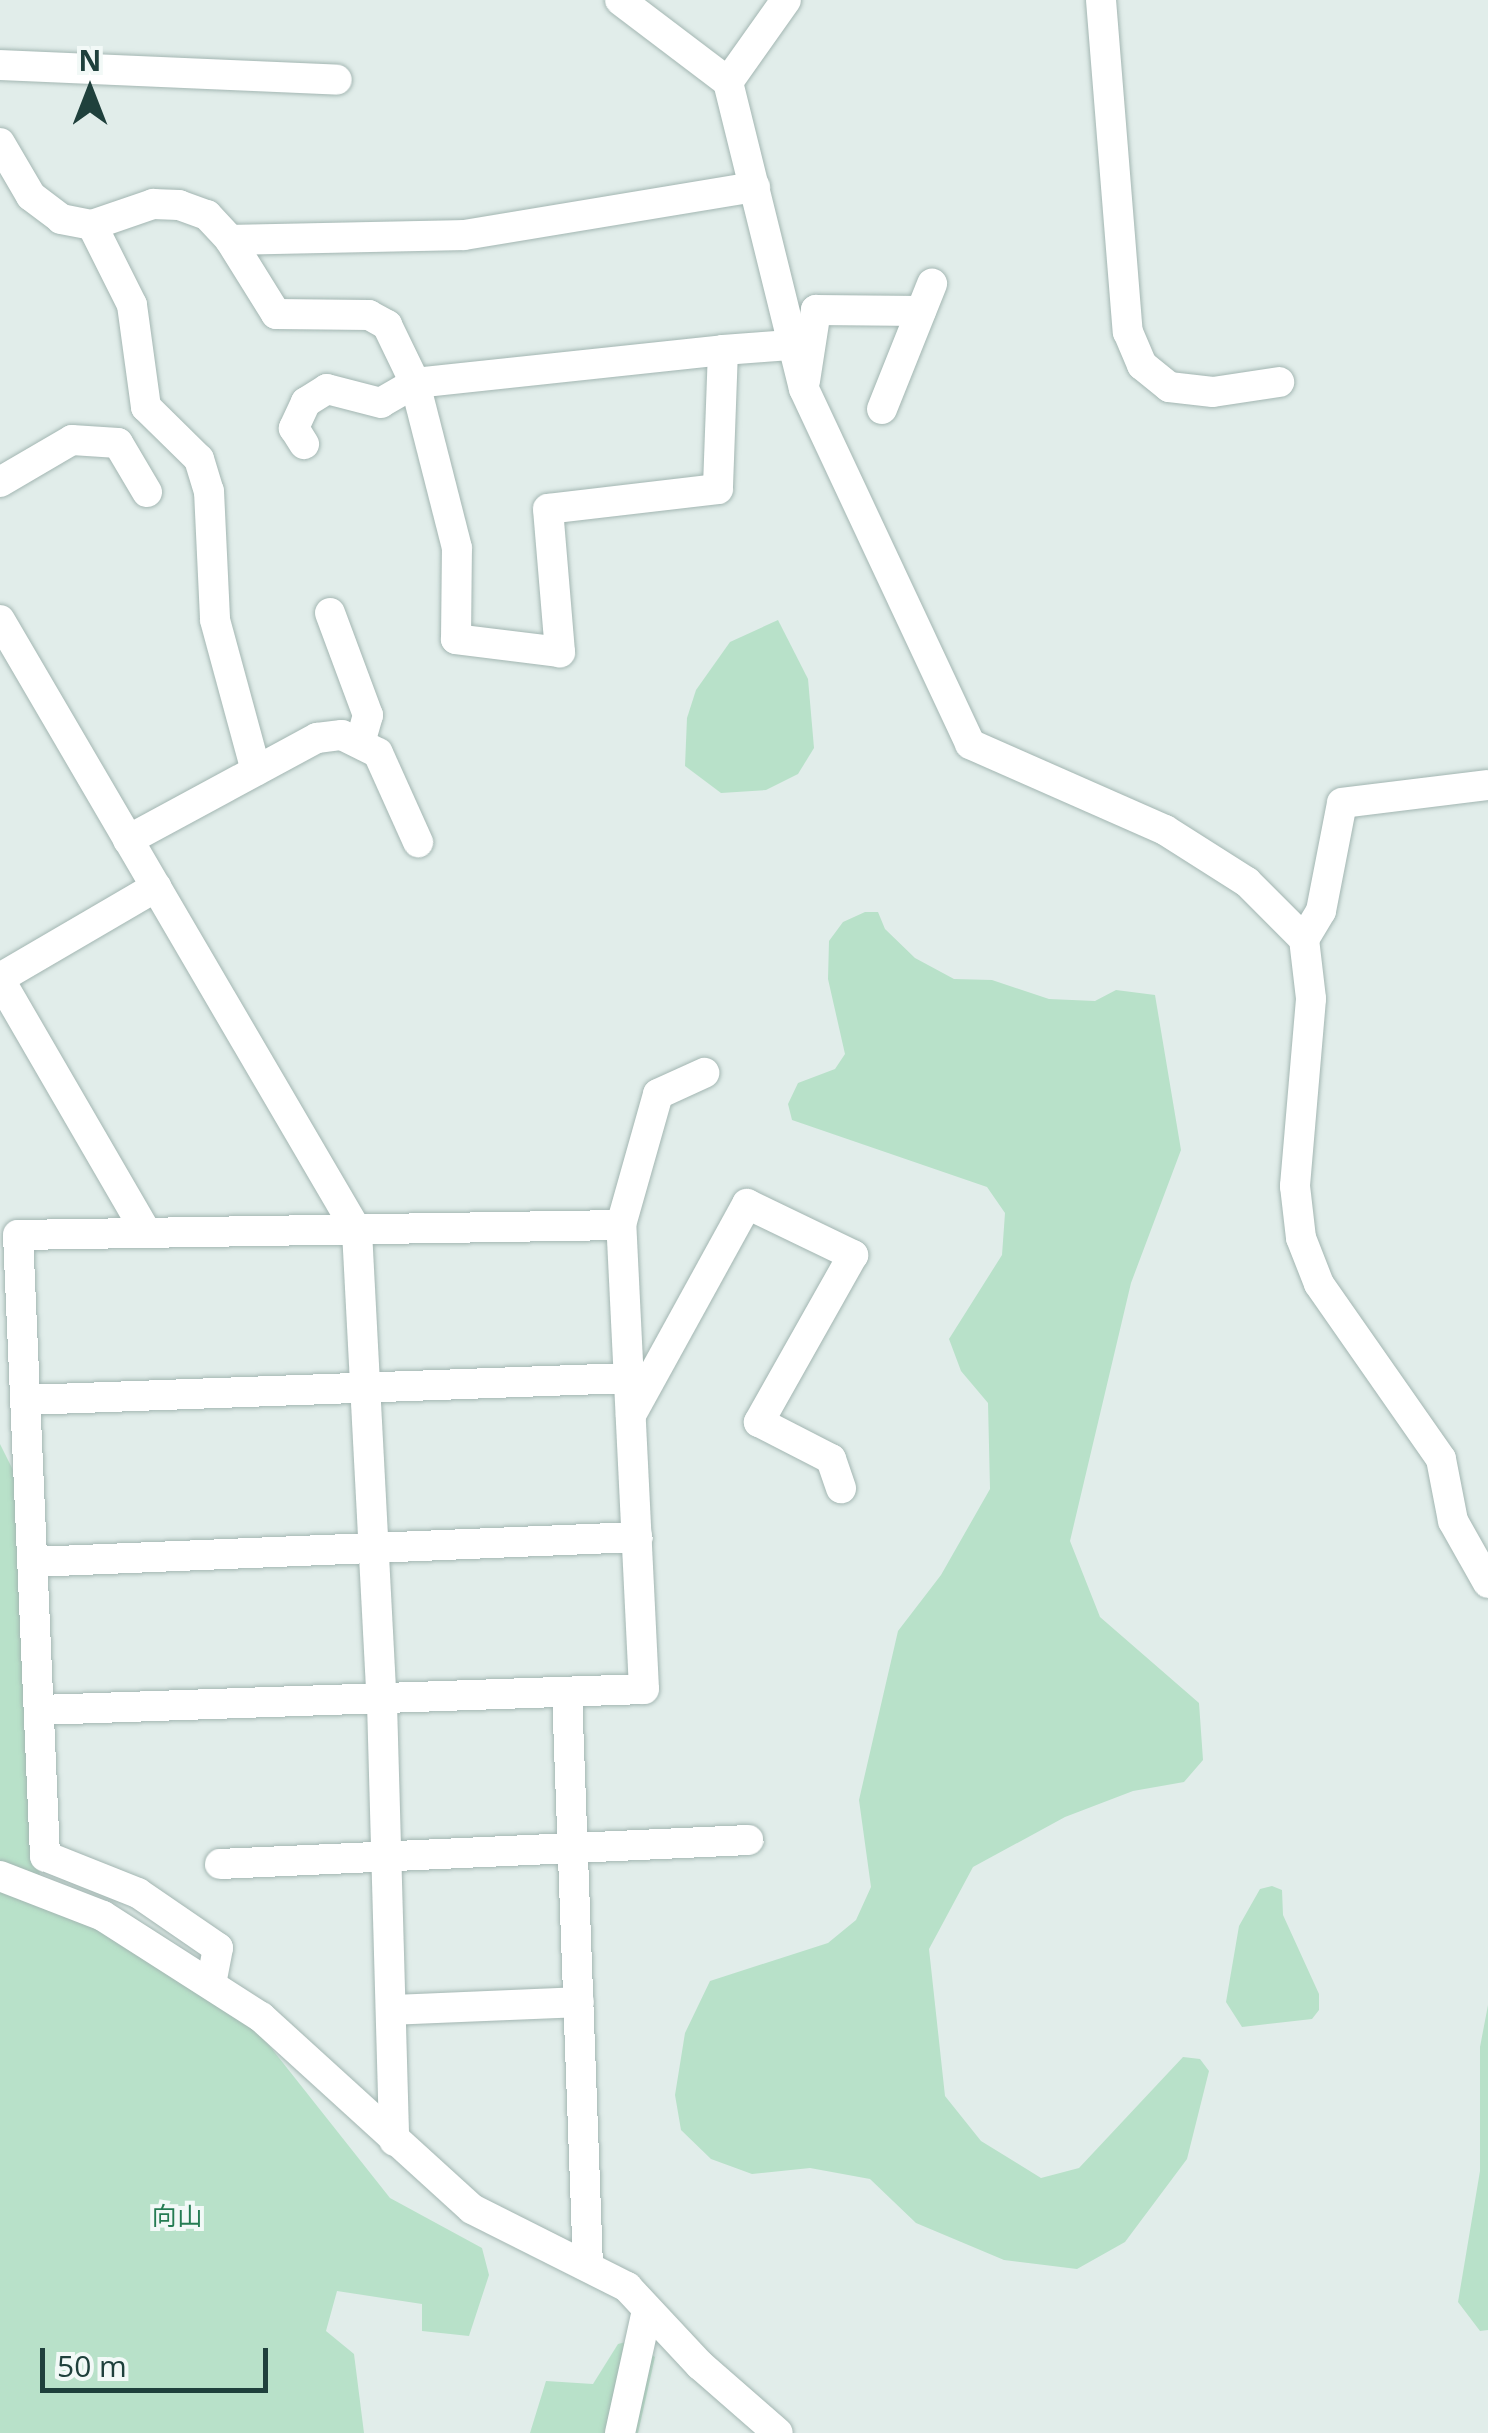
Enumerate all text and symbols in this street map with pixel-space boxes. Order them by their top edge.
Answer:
north arrow [40,40,140,140]
text: N [79,41,101,79]
park label: 向山 [152,2200,202,2230]
scale bar [45,2328,272,2390]
text: 50 m [57,2345,127,2386]

